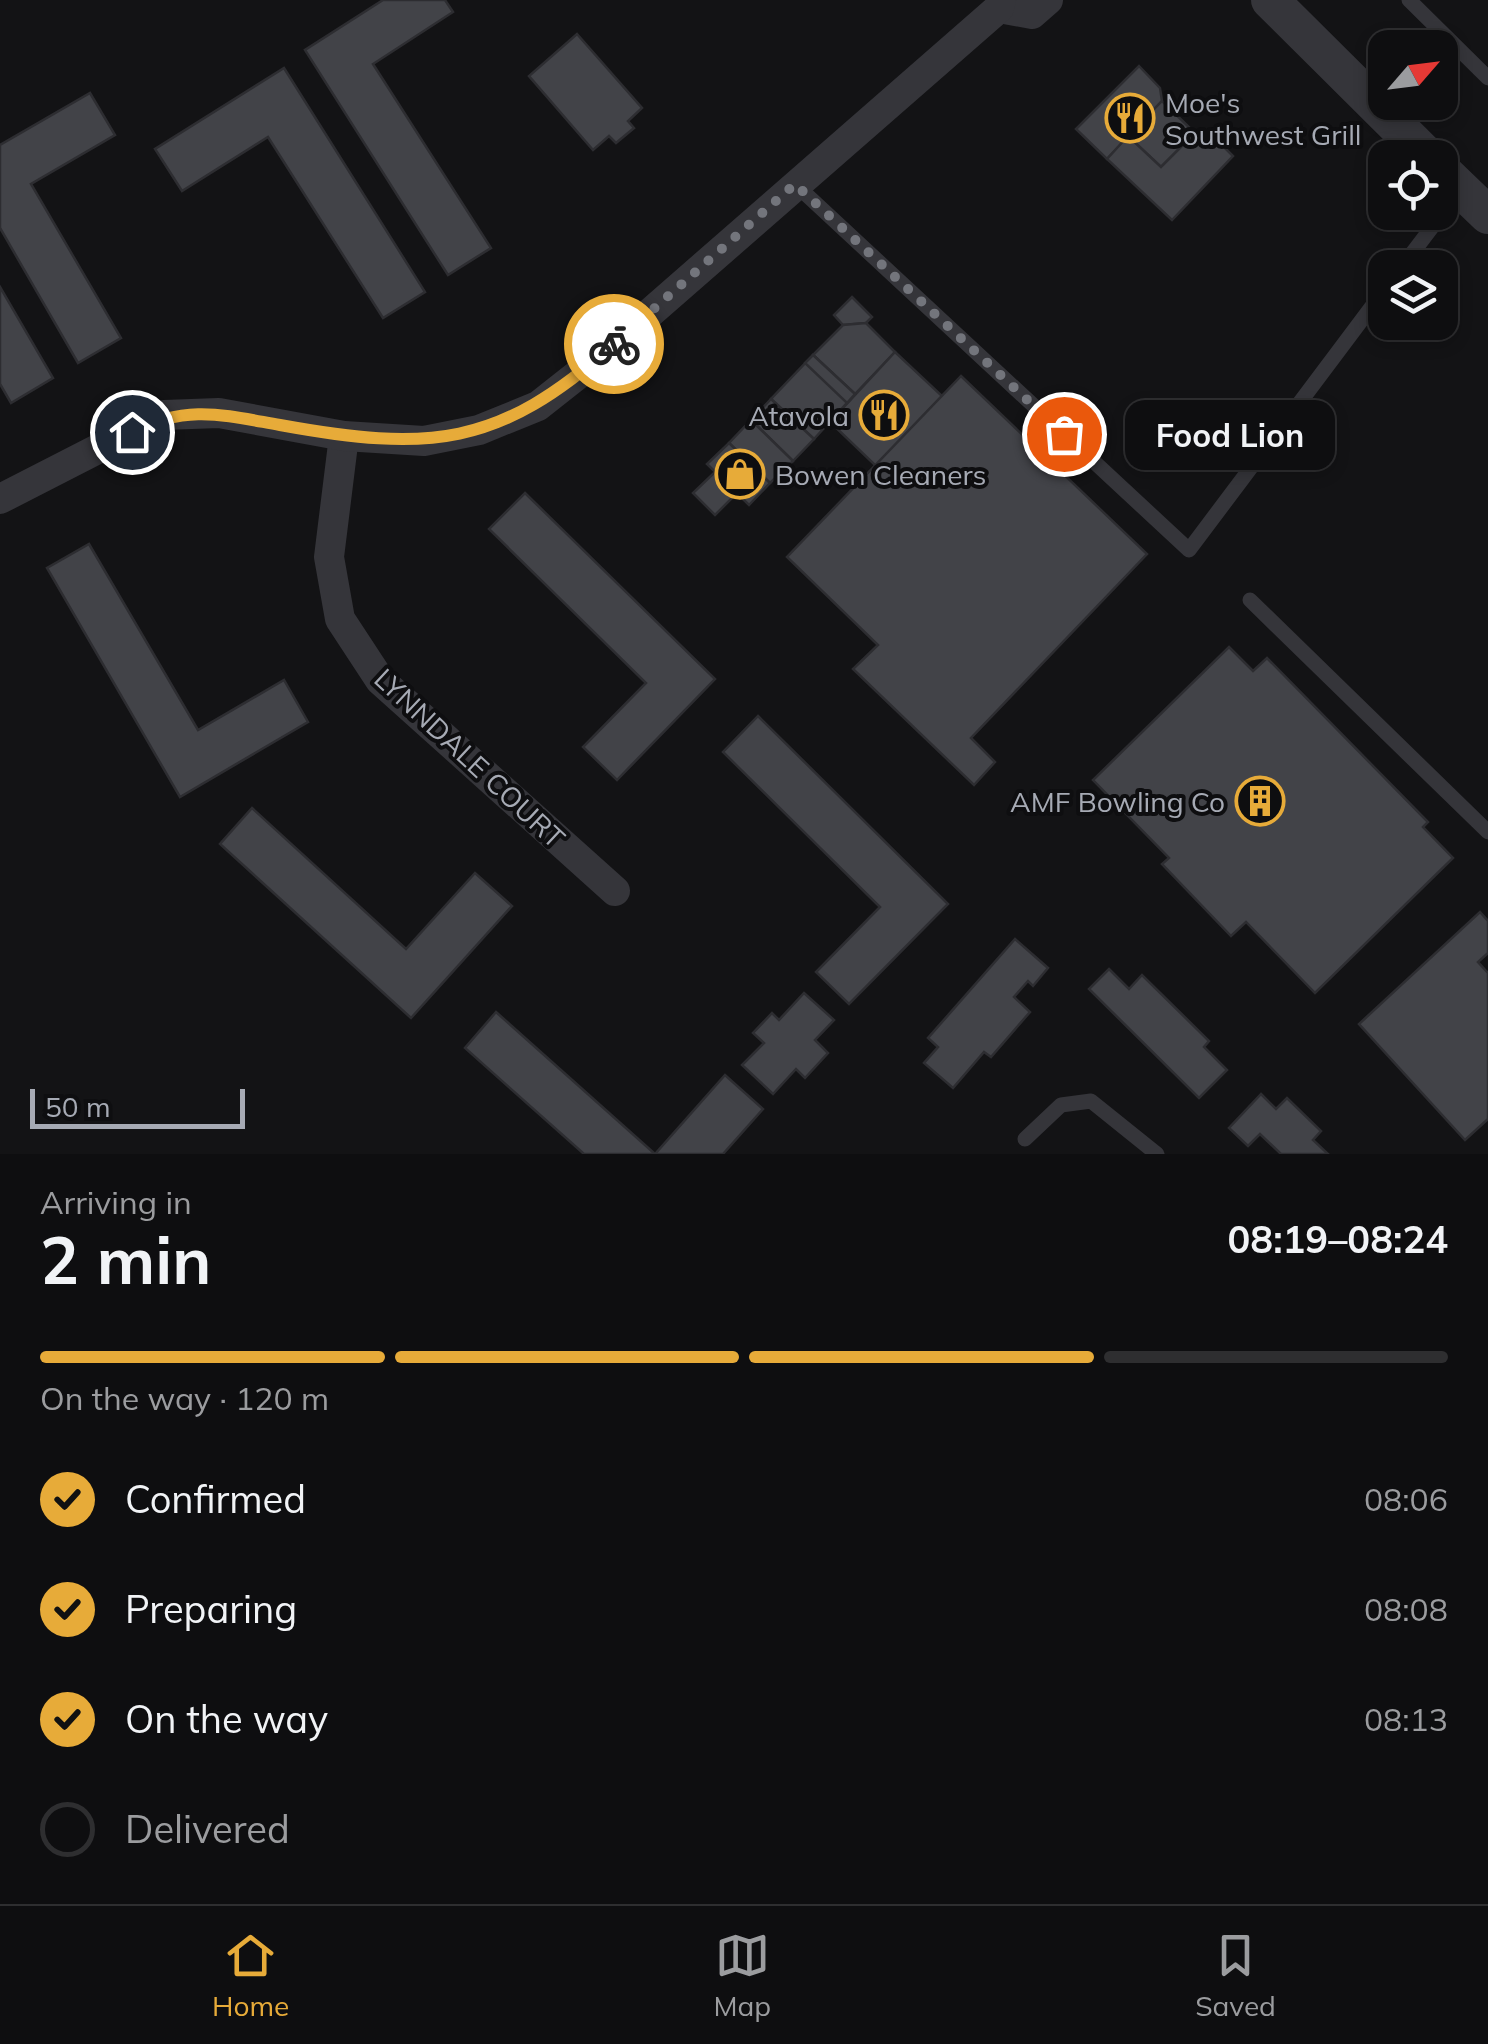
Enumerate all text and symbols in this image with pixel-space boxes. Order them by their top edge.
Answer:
north arrow [1368,30,1458,120]
map controls [1368,30,1458,340]
place label: Moe's Southwest Grill [1165,85,1362,152]
restaurant icon: Moe's Southwest Grill [1104,92,1156,144]
button: locate [1368,140,1458,230]
button: layers [1368,250,1458,340]
courier [564,294,664,394]
icon: bike [587,317,642,372]
restaurant icon: Atavola [858,389,910,441]
pin [90,390,175,475]
pin [1022,392,1107,477]
place label: Atavola [748,398,849,433]
callout: Food Lion [1124,399,1334,469]
icon: home [105,405,160,460]
icon: bag [1037,407,1092,462]
text: Food Lion [1156,415,1304,455]
shop icon: Bowen Cleaners [714,448,766,500]
place label: Bowen Cleaners [775,457,986,492]
street label: LYNNDALE COURT [367,661,573,855]
building icon: AMF Bowling Co [1234,775,1286,827]
place label: AMF Bowling Co [1010,784,1225,819]
scale bar [30,1084,245,1128]
text: 50 m [45,1089,111,1124]
text: Arriving in [40,1182,192,1222]
text: 08:19–08:24 [1228,1215,1448,1263]
text: 2 min [40,1219,211,1300]
text: On the way · 120 m [40,1378,329,1418]
icon: check [40,1472,95,1527]
text: Confirmed [125,1475,306,1523]
text: 08:06 [1364,1479,1448,1519]
icon: check [40,1582,95,1637]
text: Preparing [125,1585,297,1633]
text: 08:08 [1364,1589,1448,1629]
icon: check [40,1692,95,1747]
text: On the way [125,1695,328,1743]
text: 08:13 [1364,1699,1448,1739]
text: Delivered [125,1805,290,1853]
tab: Home [212,1928,289,2023]
tab: Map [713,1928,771,2023]
tab: Saved [1195,1928,1276,2023]

